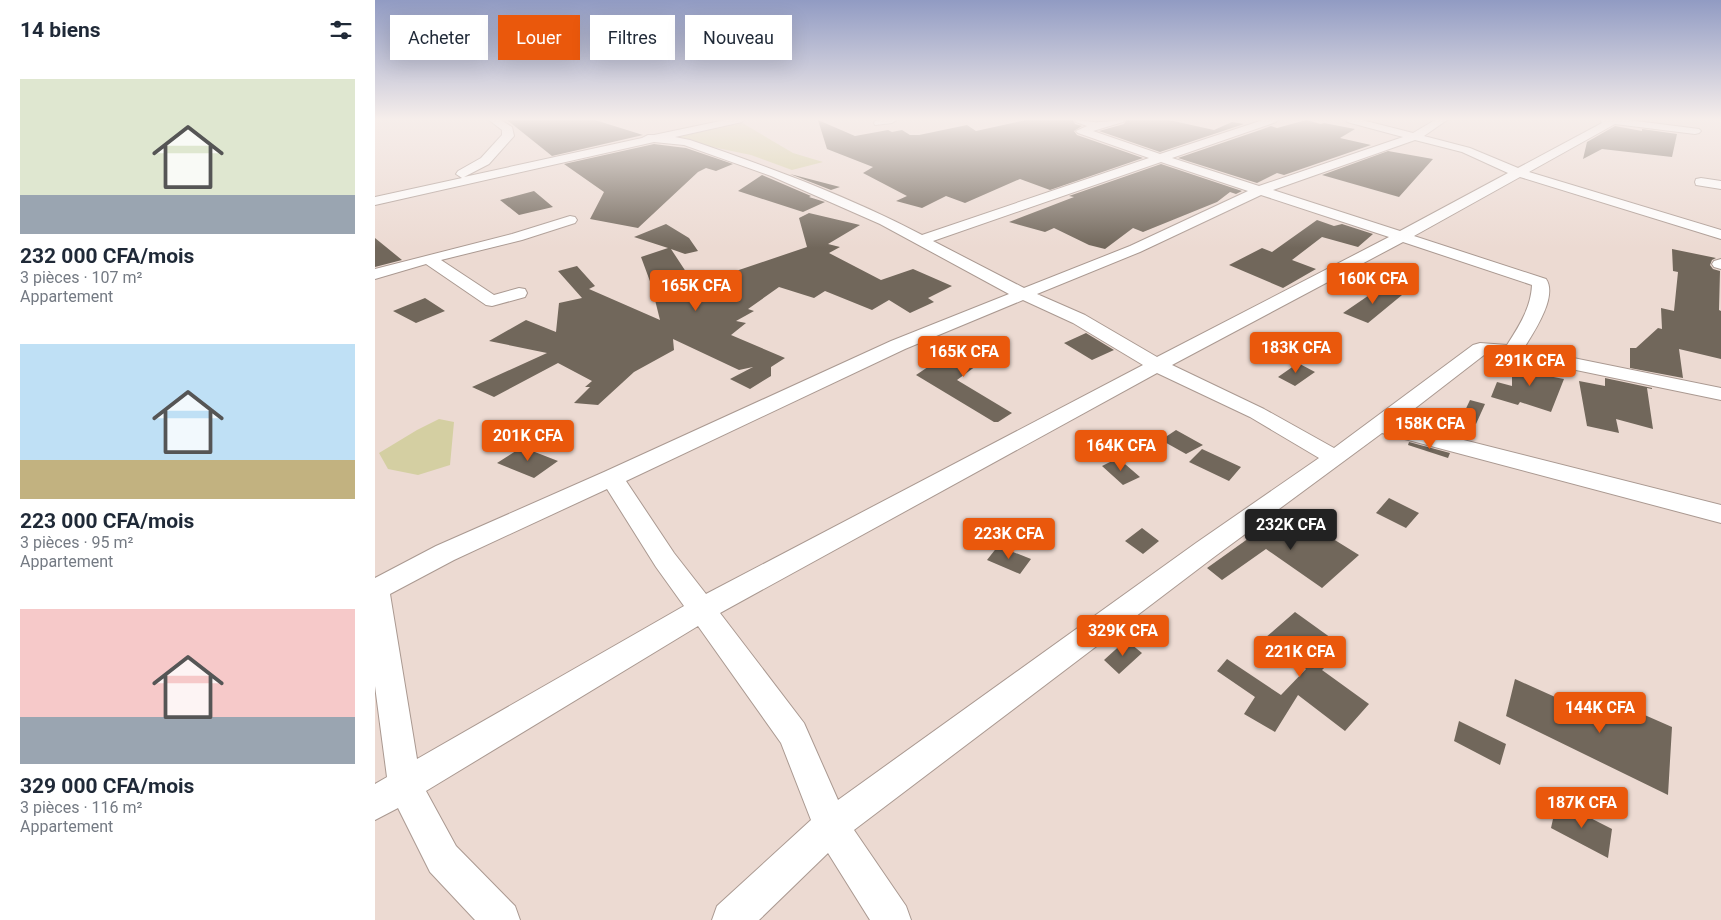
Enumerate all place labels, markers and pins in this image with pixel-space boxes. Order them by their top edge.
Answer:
pin: 160K CFA [1321,262,1425,305]
pin: 165K CFA [644,270,748,312]
pin: 183K CFA [1244,332,1348,374]
pin: 165K CFA [912,336,1016,378]
pin: 291K CFA [1478,344,1582,387]
pin: 158K CFA [1378,408,1482,450]
pin: 201K CFA [476,420,580,462]
pin: 164K CFA [1069,430,1173,472]
pin: 232K CFA [1239,508,1343,551]
pin: 223K CFA [957,518,1061,560]
pin: 329K CFA [1071,614,1175,657]
pin: 221K CFA [1248,636,1352,678]
pin: 144K CFA [1548,692,1652,734]
pin: 187K CFA [1530,786,1634,829]

